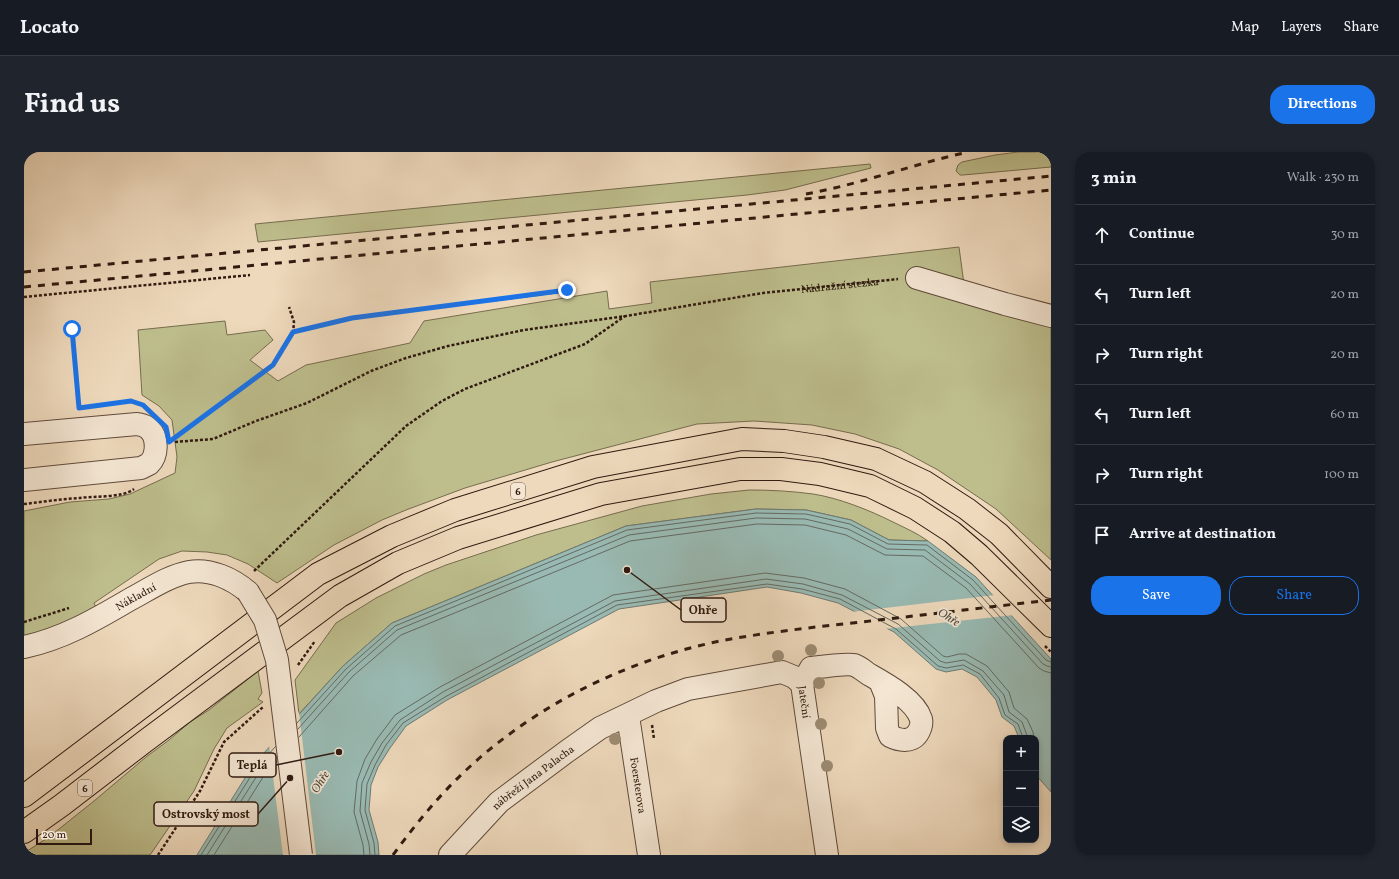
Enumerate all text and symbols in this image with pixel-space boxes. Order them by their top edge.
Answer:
text: Locato [20,15,79,41]
text: Map [1231,18,1259,37]
text: Layers [1281,18,1321,37]
text: Share [1343,18,1379,37]
text: Find us [24,85,120,124]
button: Directions [1270,85,1375,124]
text: 3 min [1091,167,1137,190]
text: Walk · 230 m [1287,169,1359,187]
icon: ahead [1091,224,1113,246]
text: Continue [1129,224,1194,245]
text: 30 m [1331,226,1359,244]
street label: Nádražní stezka [800,275,880,298]
route end [558,281,576,299]
icon: left [1091,284,1113,306]
text: Turn left [1129,284,1191,305]
text: 20 m [1330,286,1359,304]
route start [63,320,81,338]
icon: right [1091,344,1113,366]
text: Turn right [1129,344,1203,365]
text: 20 m [1330,346,1359,364]
icon: left [1091,404,1113,426]
text: Turn left [1129,404,1191,425]
text: 60 m [1331,406,1359,424]
icon: right [1091,464,1113,486]
text: Turn right [1129,464,1203,485]
text: 100 m [1324,466,1359,484]
road number: 6 [511,483,525,499]
icon: arrive [1091,524,1113,546]
text: Arrive at destination [1129,524,1276,545]
button: Save [1091,576,1221,615]
button: Share [1229,576,1359,615]
street label: Nákladní [113,580,160,615]
callout: Ohře [681,598,726,622]
text: Ohře [689,603,717,619]
water label: Ohře [934,605,963,631]
street label: Jateční [793,685,813,720]
map controls [1003,735,1039,843]
button: + [1003,735,1039,771]
street label: nábřeží Jana Palacha [489,742,578,814]
callout: Teplá [229,753,276,777]
street label: Foersterova [625,756,649,815]
text: Teplá [236,758,268,774]
water label: Ohře [308,768,334,797]
button: − [1003,771,1039,807]
road number: 6 [78,780,92,796]
callout: Ostrovský most [154,802,258,826]
text: Ostrovský most [162,807,250,823]
button: layers [1003,807,1039,843]
scale bar [36,827,92,846]
text: 20 m [42,828,66,843]

